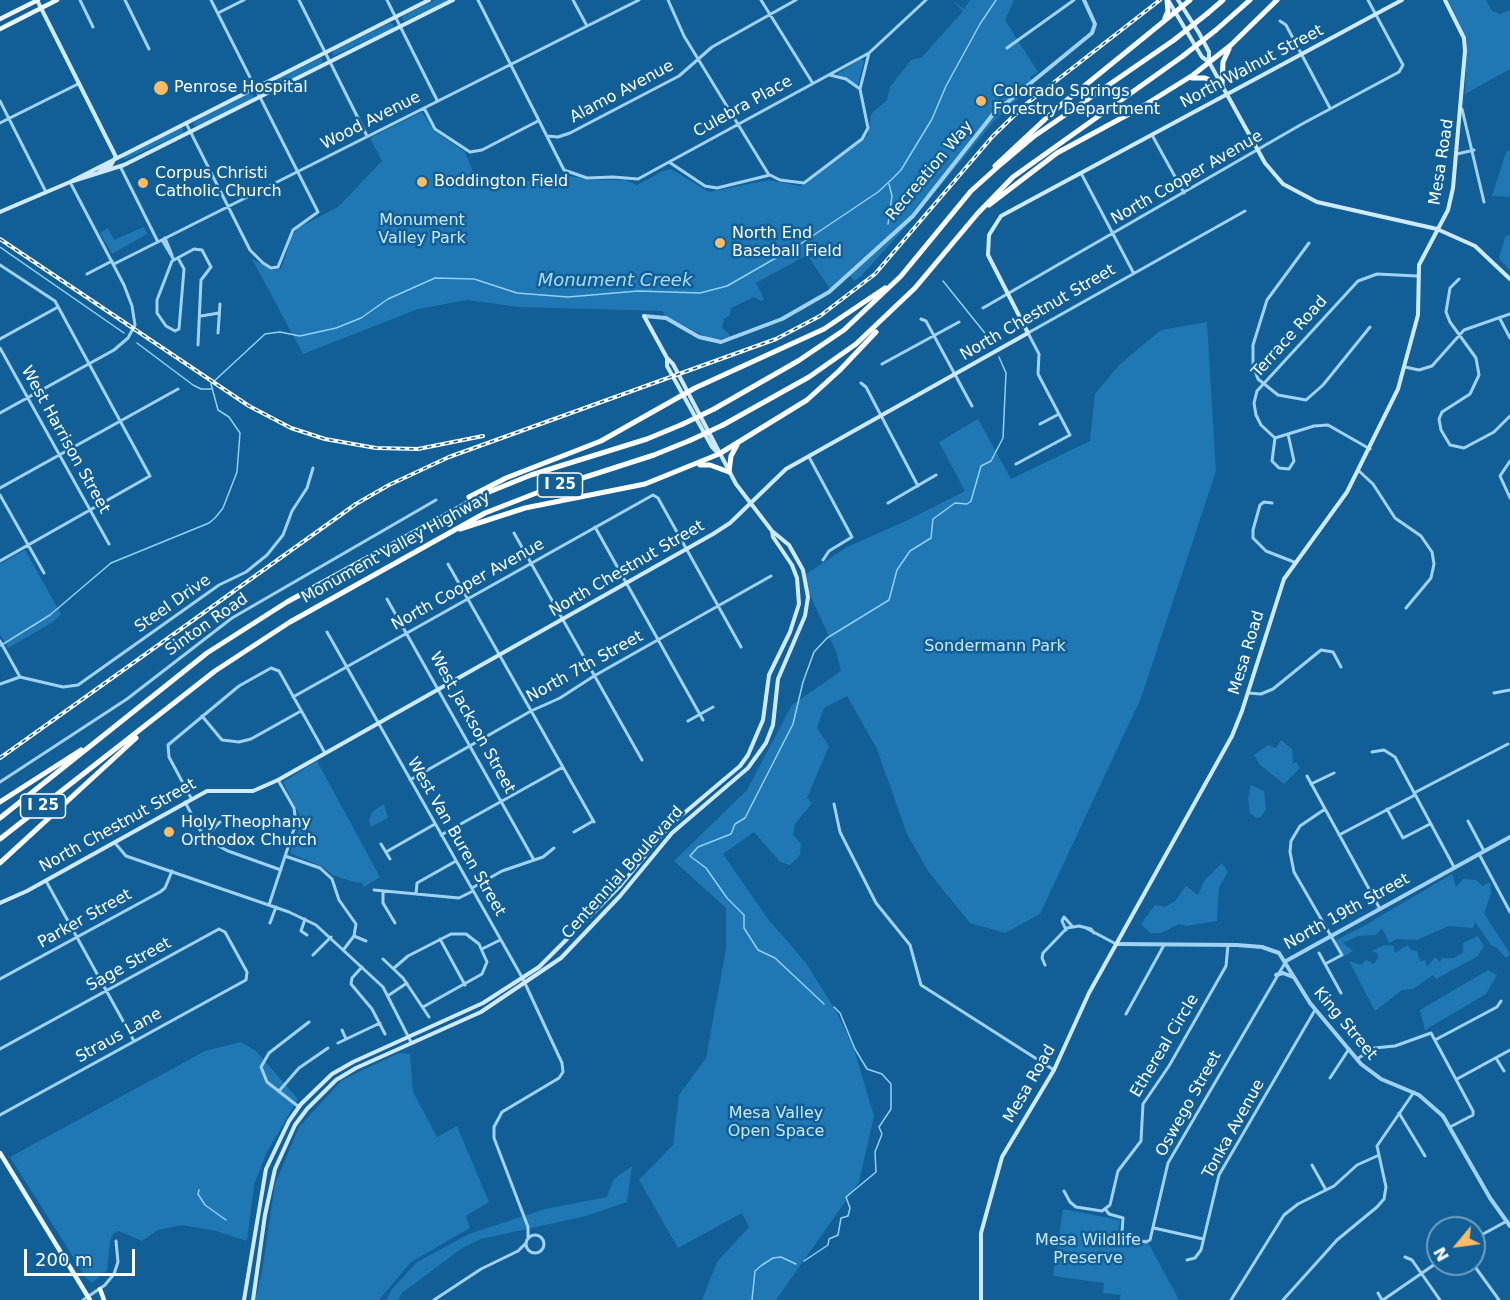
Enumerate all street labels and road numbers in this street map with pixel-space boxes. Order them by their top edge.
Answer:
street label: North Walnut Street [1177,21,1327,113]
street label: Alamo Avenue [567,57,677,127]
street label: Culebra Place [690,72,796,142]
street label: Wood Avenue [318,88,424,154]
street label: Recreation Way [883,117,977,225]
street label: Mesa Road [1426,118,1458,206]
street label: North Cooper Avenue [1108,127,1266,229]
street label: North Chestnut Street [957,261,1119,365]
street label: Terrace Road [1248,292,1332,382]
street label: West Harrison Street [16,363,114,517]
road number: I 25 [538,473,582,497]
street label: Monument Valley Highway [298,488,494,608]
street label: North Chestnut Street [546,517,708,621]
street label: North Cooper Avenue [388,535,548,635]
street label: Steel Drive [131,571,215,637]
street label: Sinton Road [162,590,252,660]
street label: Mesa Road [1225,609,1269,697]
street label: North 7th Street [523,627,647,707]
street label: West Jackson Street [425,649,519,797]
street label: West Van Buren Street [403,754,509,920]
street label: North Chestnut Street [36,775,200,877]
road number: I 25 [20,794,66,818]
street label: Centennial Boulevard [558,803,688,943]
street label: North 19th Street [1281,870,1413,954]
street label: Parker Street [35,885,135,953]
street label: Sage Street [83,934,175,996]
street label: King Street [1309,984,1381,1064]
street label: Ethereal Circle [1127,991,1203,1101]
street label: Straus Lane [73,1005,165,1067]
street label: Mesa Road [1000,1042,1060,1126]
street label: Oswego Street [1152,1048,1226,1160]
street label: Tonka Avenue [1199,1076,1269,1182]

